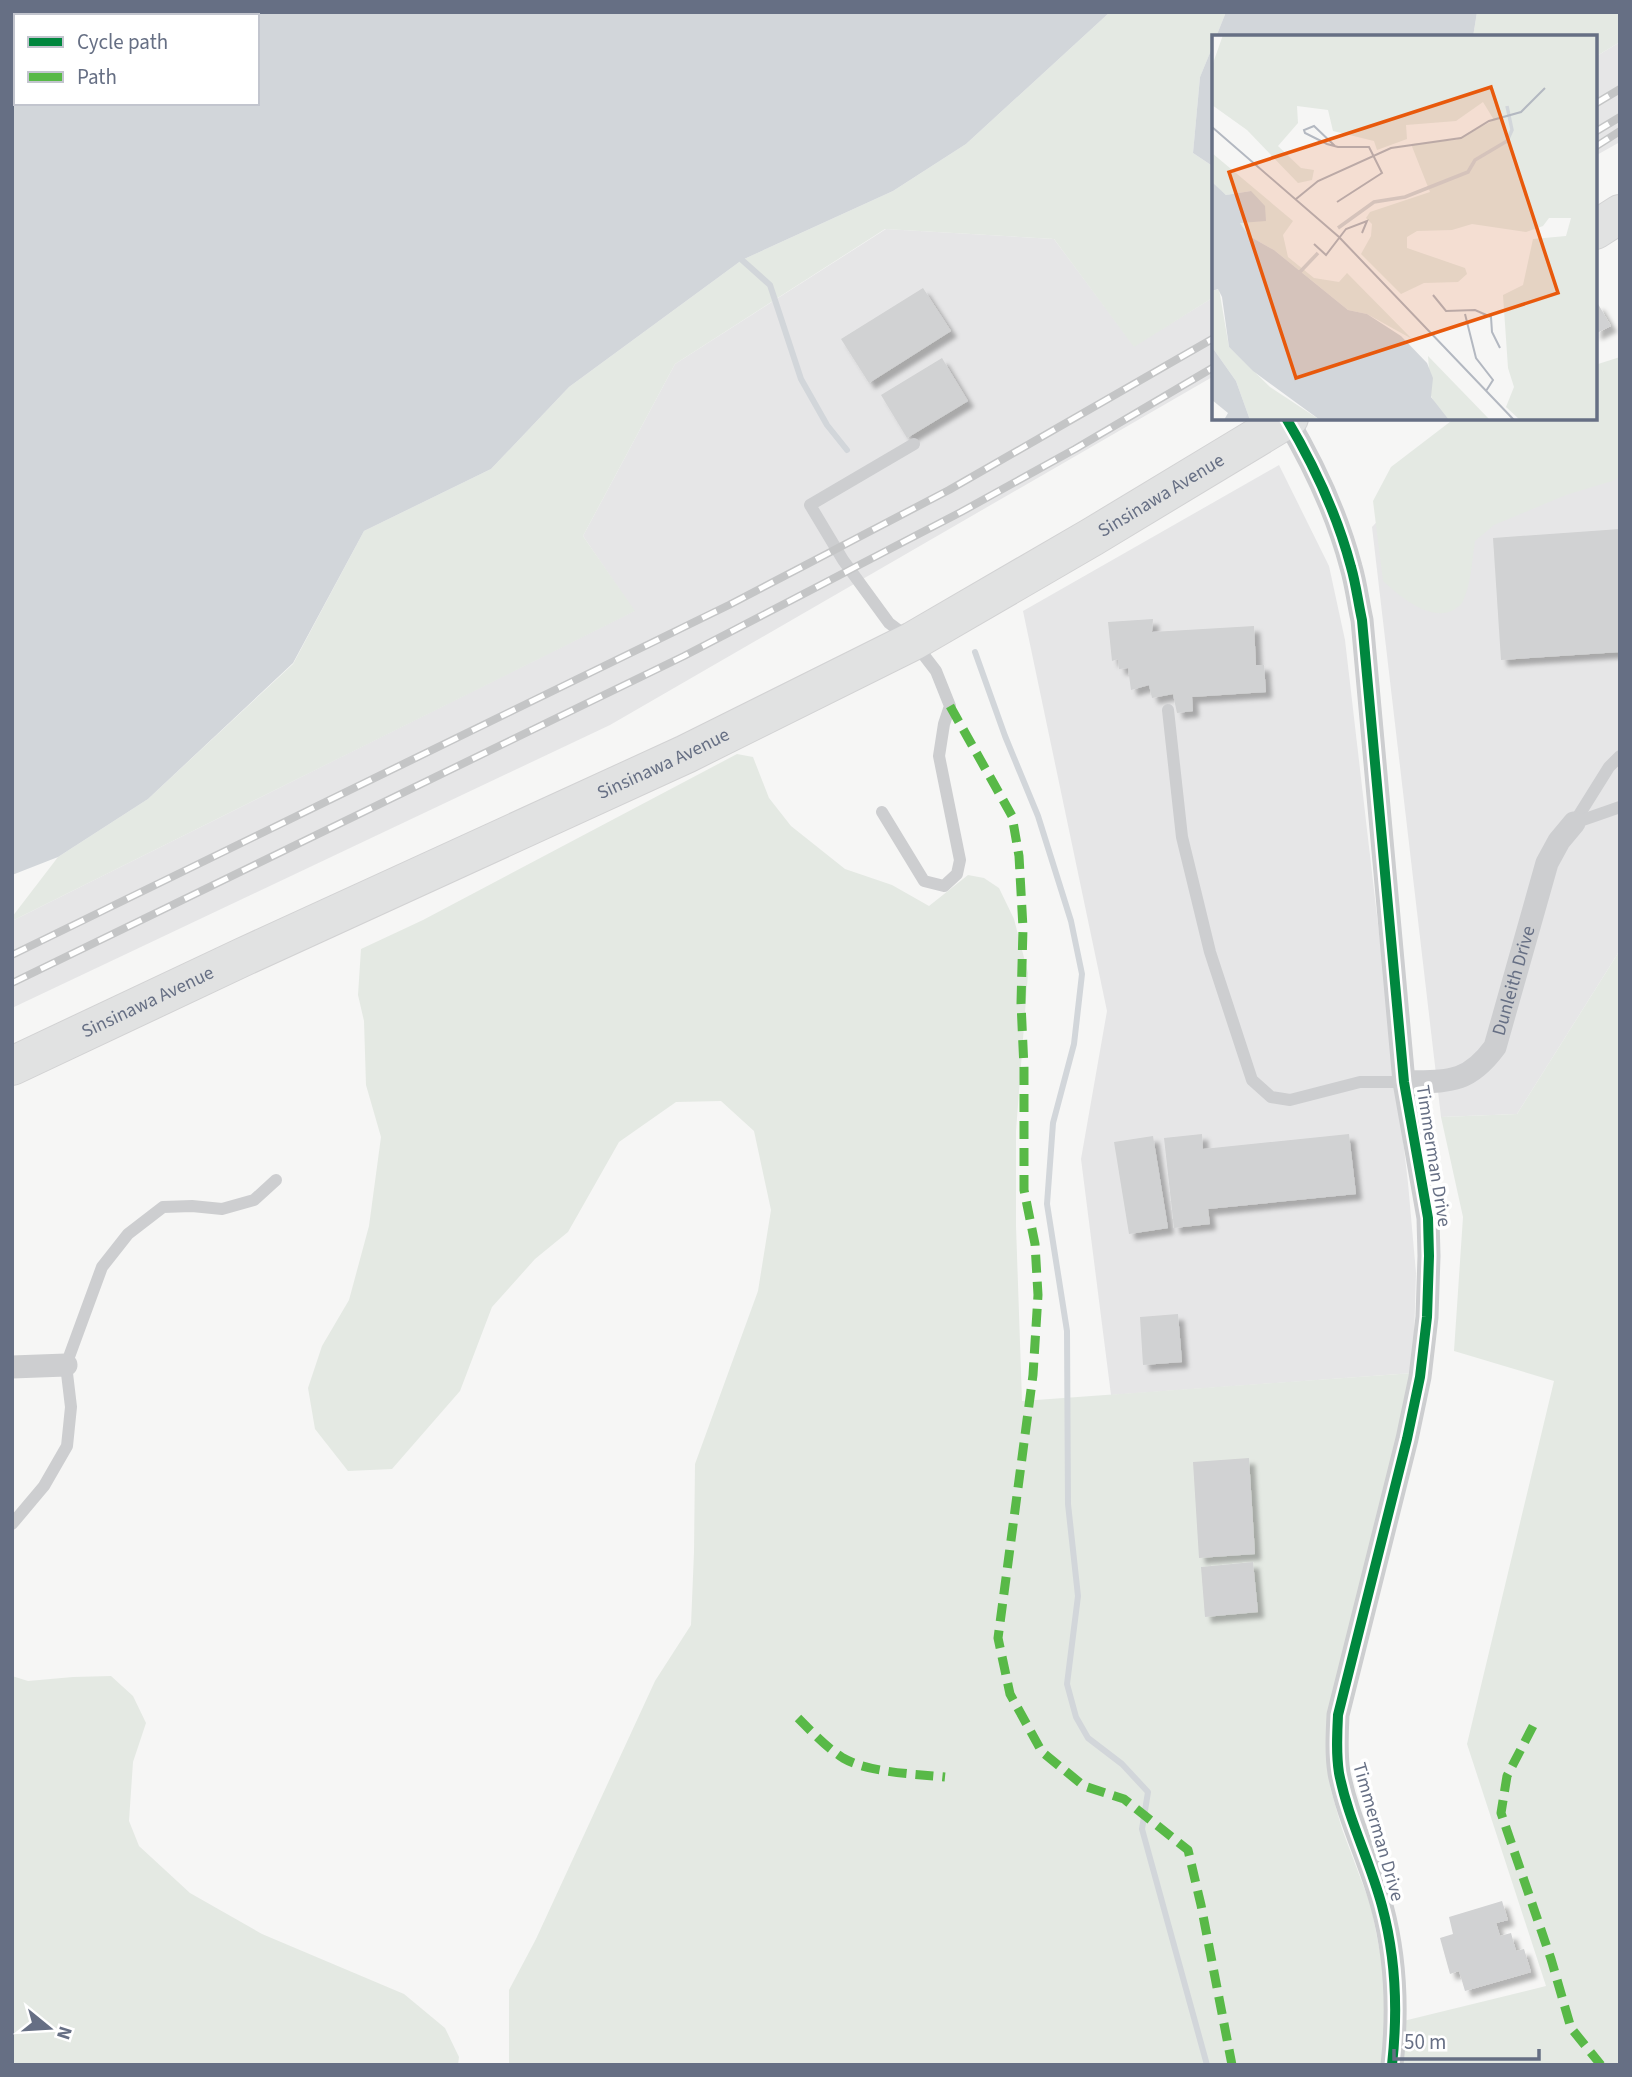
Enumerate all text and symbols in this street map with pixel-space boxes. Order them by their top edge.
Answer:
legend [14,14,259,105]
text: Cycle path [77,27,168,57]
inset map [1212,35,1597,420]
text: Path [77,62,117,92]
street label: Sinsinawa Avenue [1093,447,1229,544]
street label: Sinsinawa Avenue [593,721,734,806]
street label: Dunleith Drive [1485,923,1542,1039]
street label: Sinsinawa Avenue [77,959,218,1045]
street label: Timmerman Drive [1408,1083,1458,1229]
street label: Timmerman Drive [1345,1760,1411,1904]
north arrow [14,1993,84,2063]
scale bar [1394,2018,1539,2062]
text: N [49,2023,79,2043]
text: 50 m [1404,2027,1446,2057]

